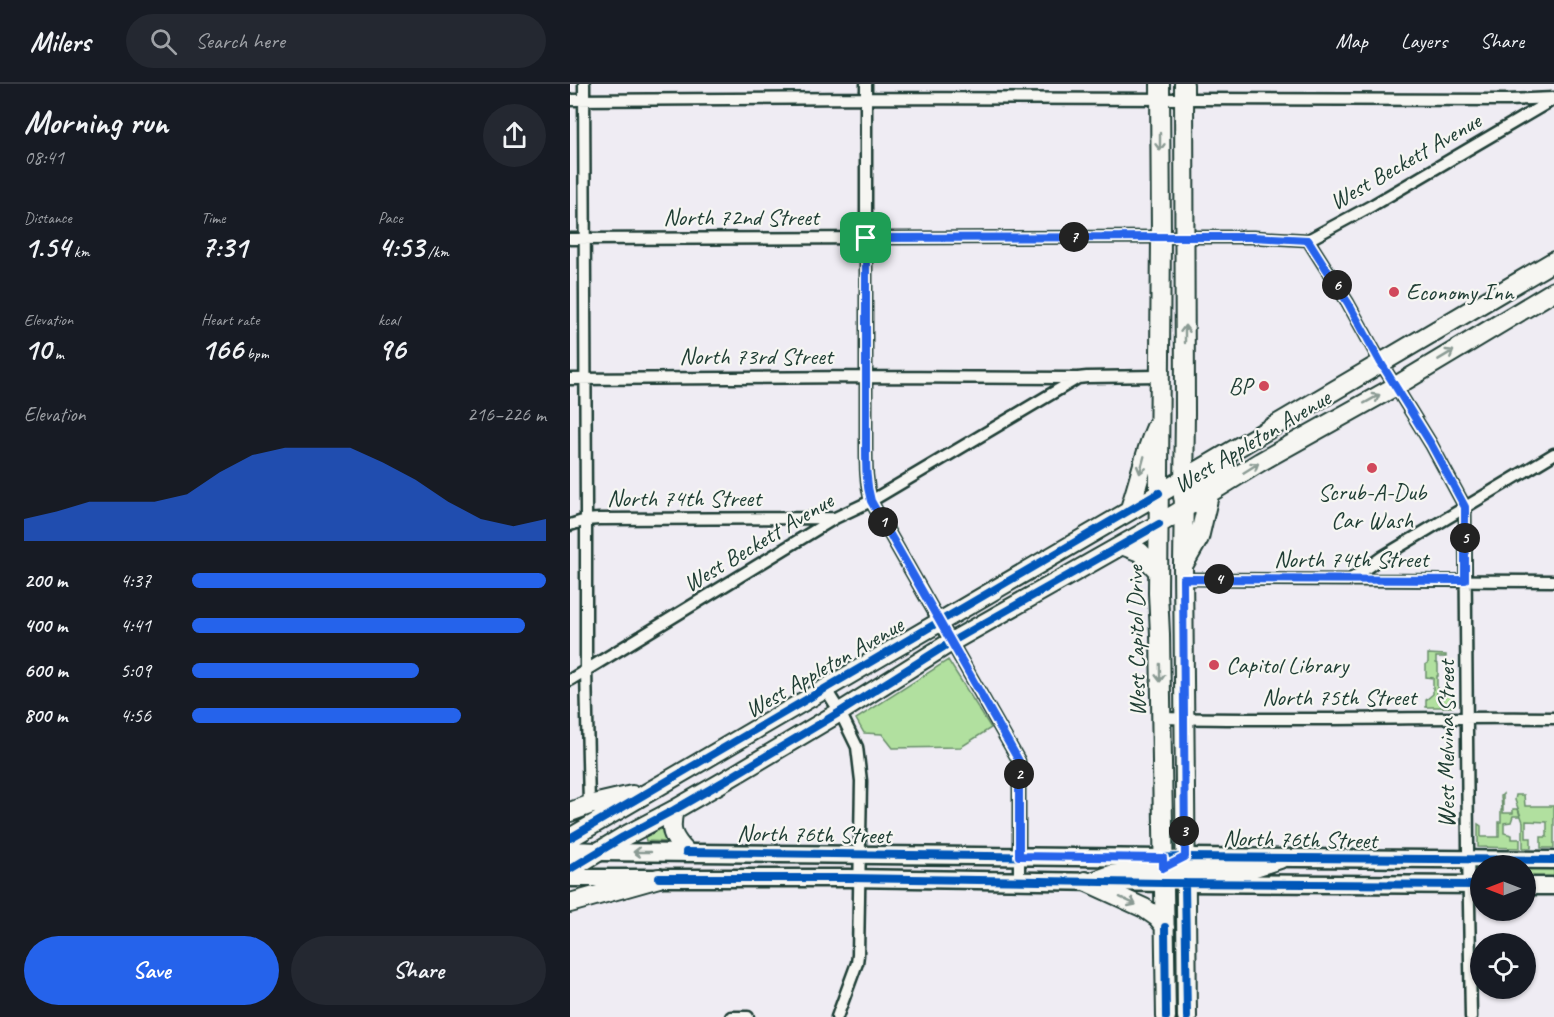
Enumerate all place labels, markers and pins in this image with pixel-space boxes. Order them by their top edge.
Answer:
pin [840,212,891,263]
pin: 7 [1059,222,1089,252]
pin: 6 [1322,270,1352,300]
place label: Economy Inn [1406,277,1515,307]
marker: Economy Inn [1387,285,1401,299]
place label: BP [1228,371,1255,401]
marker: BP [1257,379,1271,393]
marker: Scrub-A-Dub Car Wash [1365,461,1379,475]
place label: Scrub-A-Dub Car Wash [1318,477,1428,535]
pin: 1 [868,507,898,537]
pin: 5 [1450,523,1480,553]
pin: 4 [1204,564,1234,594]
place label: Capitol Library [1226,650,1350,680]
marker: Capitol Library [1207,658,1221,672]
pin: 2 [1004,759,1034,789]
pin: 3 [1169,816,1199,846]

